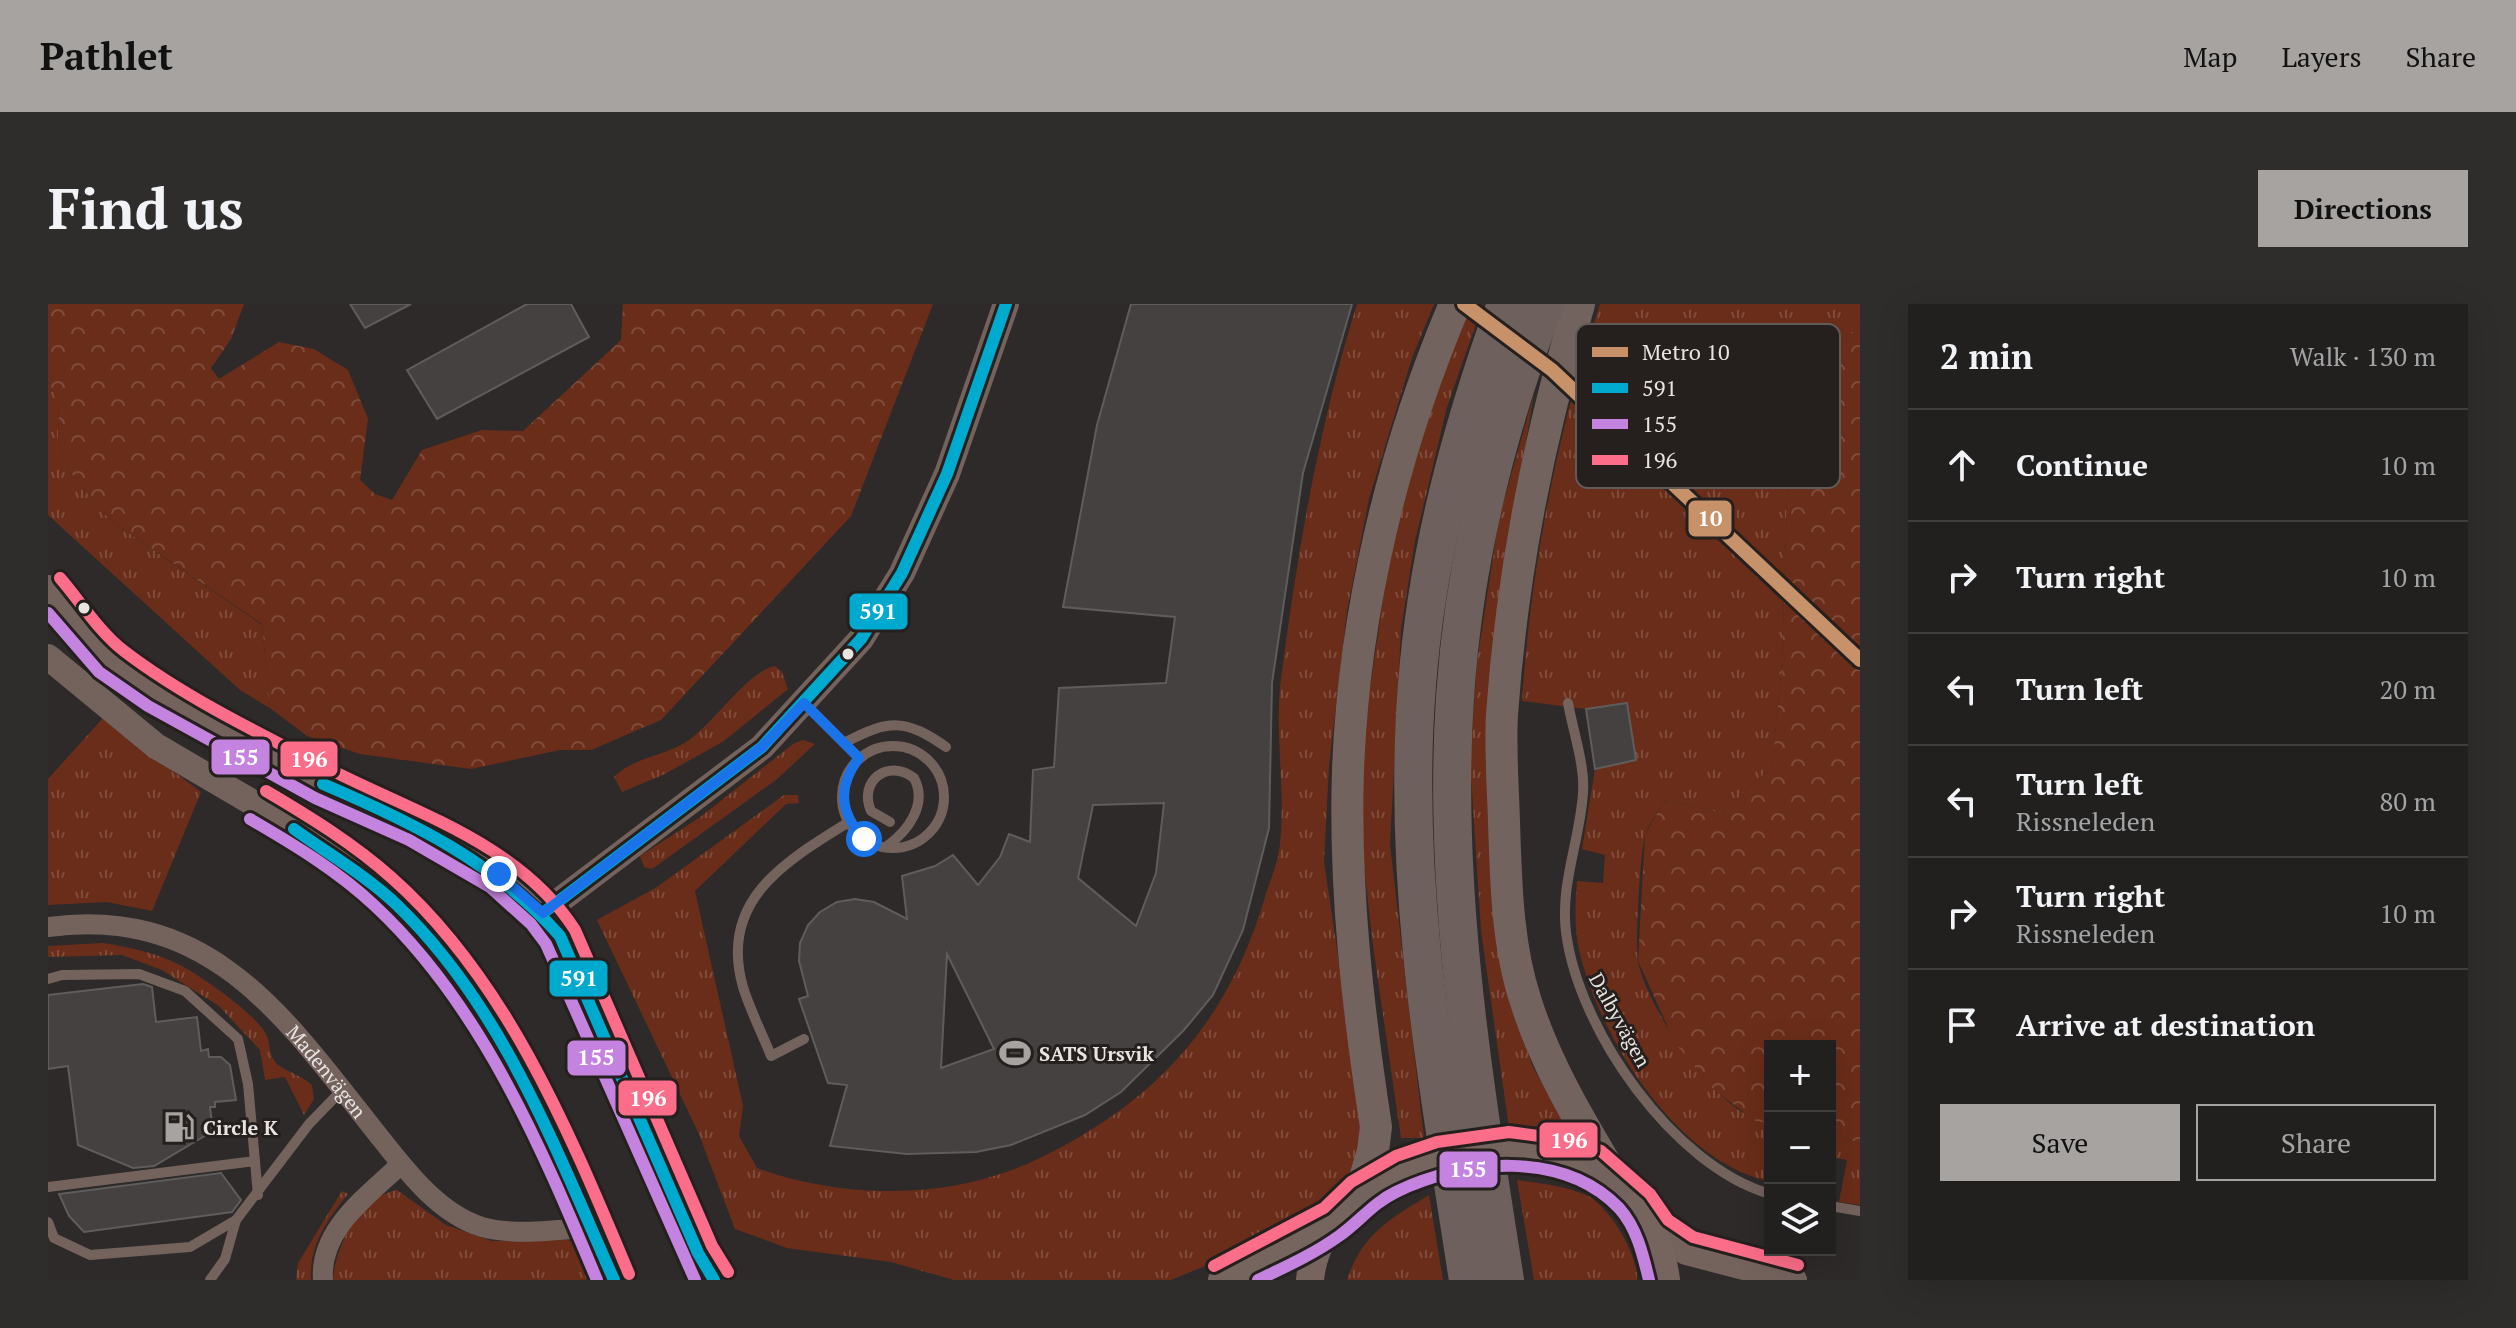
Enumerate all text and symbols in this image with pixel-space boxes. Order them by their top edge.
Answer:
text: Pathlet [40,31,173,81]
text: Map [2183,38,2237,75]
text: Layers [2281,38,2362,75]
text: Share [2406,38,2476,75]
button: Directions [2258,170,2468,247]
text: Find us [48,171,244,245]
legend [1576,324,1840,488]
text: 2 min [1940,334,2033,379]
text: Metro 10 [1642,337,1730,366]
text: Walk · 130 m [2290,339,2436,373]
text: 591 [1642,373,1677,402]
text: 155 [1642,409,1677,438]
icon: ahead [1940,443,1984,487]
text: 196 [1642,445,1677,474]
text: Continue [2016,445,2148,485]
text: 10 m [2380,448,2436,482]
line badge: 10 [1687,499,1733,538]
text: 10 [1698,503,1722,532]
icon: right [1940,555,1984,599]
text: Turn right [2016,557,2165,597]
text: 10 m [2380,560,2436,594]
line badge: 591 [848,592,909,631]
text: 591 [859,596,897,625]
unlabelled marker [76,600,92,616]
unlabelled marker [840,646,856,662]
icon: left [1940,667,1984,711]
text: Turn left [2016,669,2143,709]
text: 20 m [2380,672,2436,706]
line badge: 155 [210,738,271,776]
line badge: 196 [279,740,339,778]
text: 155 [221,742,259,771]
text: 196 [290,744,328,773]
text: Turn left [2016,764,2143,804]
icon: left [1940,779,1984,823]
text: 80 m [2380,784,2436,818]
text: Rissneleden [2016,804,2155,838]
route start [846,821,882,857]
route end [481,856,517,892]
text: Turn right [2016,876,2165,916]
icon: right [1940,891,1984,935]
text: 10 m [2380,896,2436,930]
text: Rissneleden [2016,916,2155,950]
line badge: 591 [548,959,609,998]
text: 591 [560,963,598,992]
street label: Dalbyvägen [1583,968,1657,1072]
icon: arrive [1940,1003,1984,1047]
text: Arrive at destination [2016,1005,2315,1045]
street label: Madenvägen [281,1019,373,1124]
sports icon: SATS Ursvik [998,1036,1032,1070]
line badge: 155 [566,1039,627,1077]
place label: SATS Ursvik [1039,1040,1154,1067]
map controls [1764,1040,1836,1256]
button: + [1764,1040,1836,1112]
text: 155 [577,1042,615,1071]
line badge: 196 [617,1079,678,1117]
text: 196 [629,1083,667,1112]
button: Save [1940,1104,2180,1181]
button: Share [2196,1104,2436,1181]
fuel station icon: Circle K [162,1110,196,1144]
button: − [1764,1112,1836,1184]
place label: Circle K [203,1114,279,1141]
line badge: 196 [1538,1121,1599,1159]
text: 196 [1550,1125,1588,1154]
line badge: 155 [1438,1150,1499,1189]
text: 155 [1449,1154,1487,1183]
button: layers [1764,1184,1836,1256]

